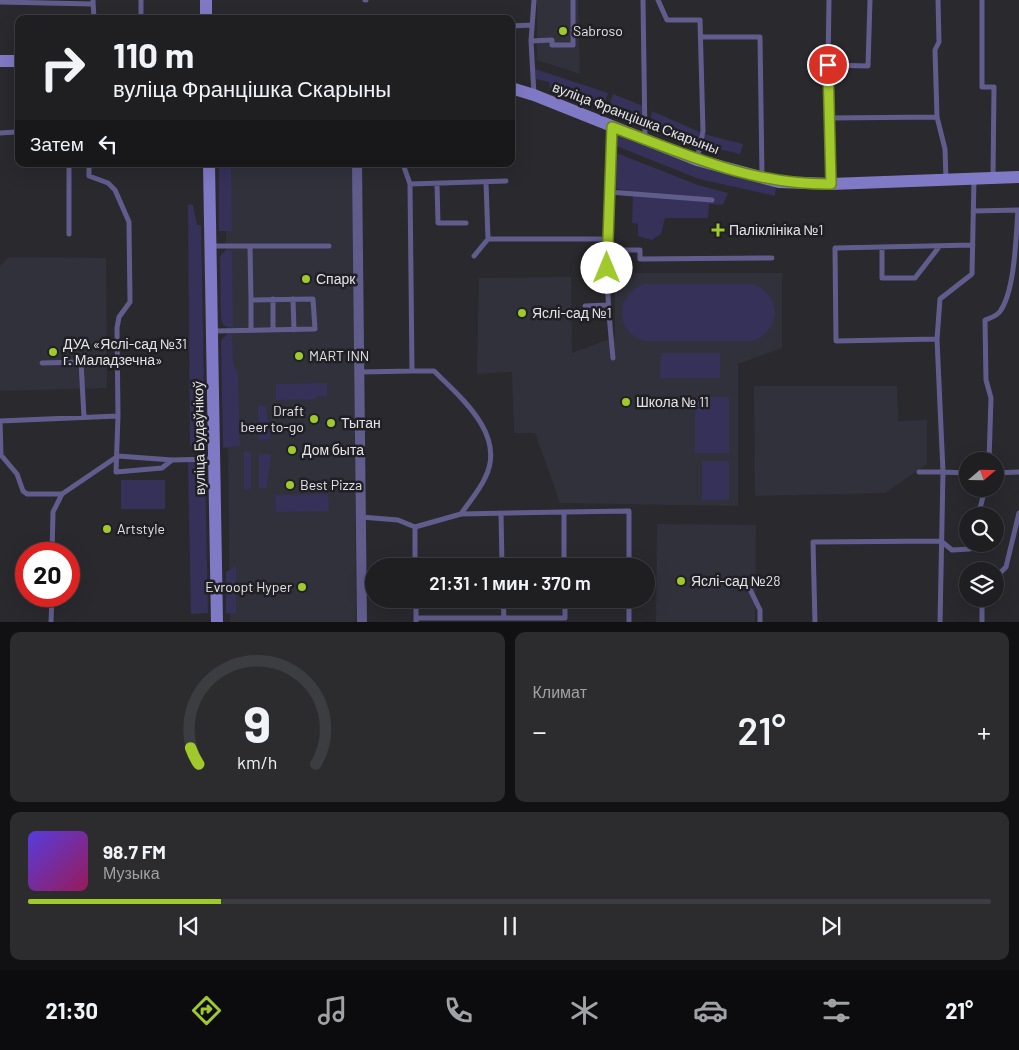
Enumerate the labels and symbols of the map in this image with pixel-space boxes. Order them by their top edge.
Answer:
place label: Sabroso [573,22,623,39]
marker: Sabroso [557,25,569,37]
pin [807,44,849,86]
street label: вуліца Францішка Скарыны [551,78,722,157]
place label: Паліклініка №1 [729,221,823,238]
marker: Паліклініка №1 [711,223,725,237]
position arrow [580,241,632,293]
place label: Спарк [316,270,356,287]
marker: Спарк [300,273,312,285]
place label: Яслі-сад №1 [532,304,612,321]
marker: Яслі-сад №1 [516,307,528,319]
place label: ДУА «Яслі-сад №31 г. Маладзечна» [63,335,187,368]
marker: ДУА «Яслі-сад №31 г. Маладзечна» [47,346,59,358]
place label: MART INN [309,347,369,364]
marker: MART INN [293,350,305,362]
street label: вуліца Будаўнікоў [189,381,208,495]
place label: Школа № 11 [636,393,709,410]
marker: Школа № 11 [620,396,632,408]
place label: Draft beer to-go [240,402,304,435]
marker: Draft beer to-go [308,413,320,425]
place label: Тытан [341,414,381,431]
marker: Тытан [325,417,337,429]
place label: Дом быта [302,441,364,458]
marker: Дом быта [286,444,298,456]
north arrow [959,452,1004,498]
place label: Best Pizza [300,476,362,493]
marker: Best Pizza [284,479,296,491]
place label: Artstyle [117,520,165,537]
marker: Artstyle [101,523,113,535]
speed limit sign: 20 [15,542,80,607]
place label: Яслі-сад №28 [691,572,780,589]
marker: Яслі-сад №28 [675,575,687,587]
place label: Evroopt Hyper [205,578,292,595]
marker: Evroopt Hyper [296,581,308,593]

